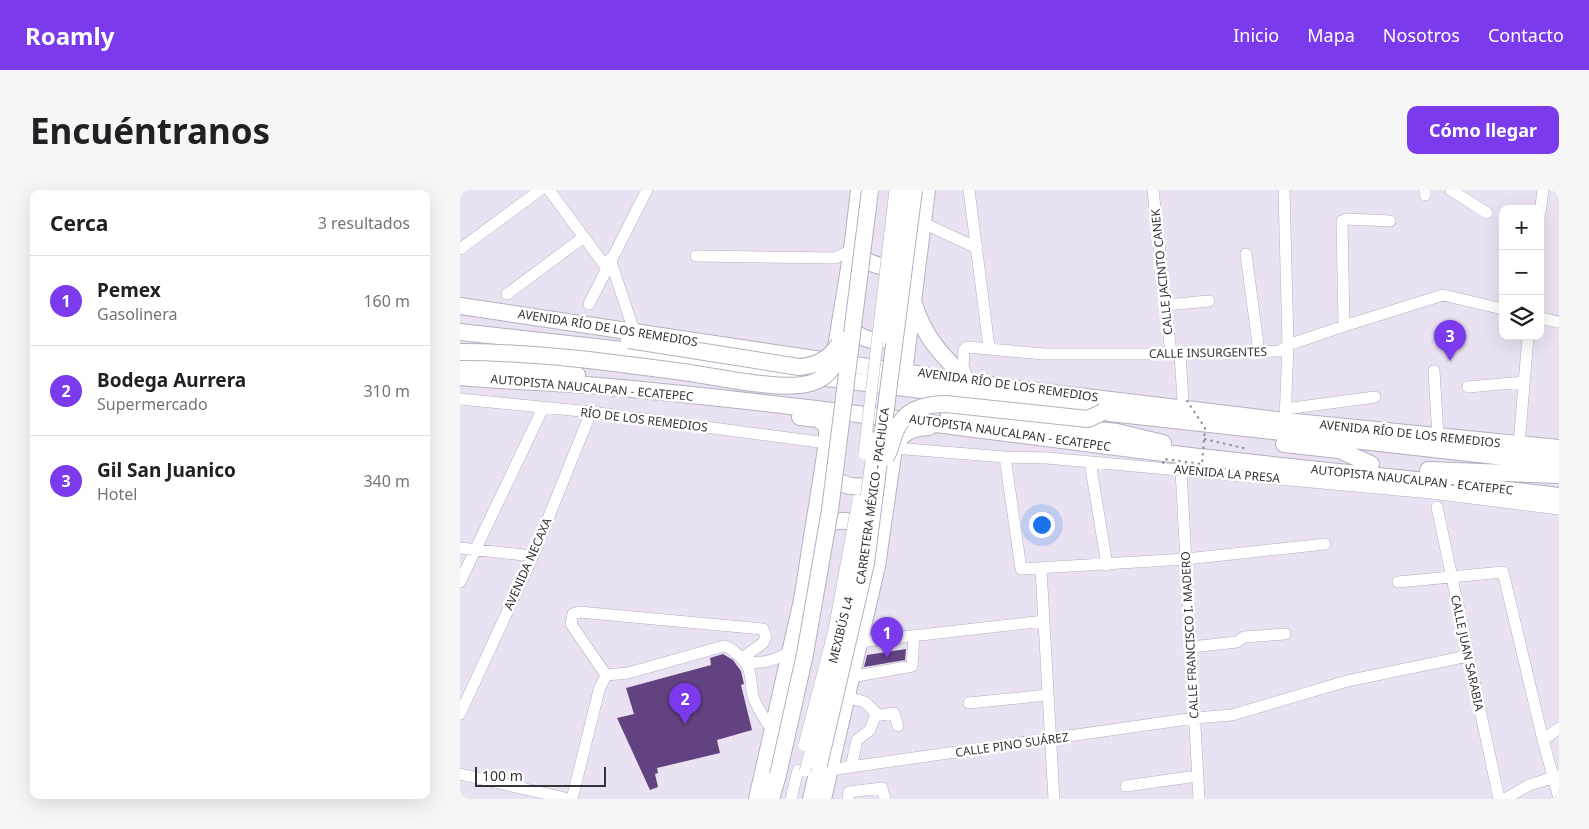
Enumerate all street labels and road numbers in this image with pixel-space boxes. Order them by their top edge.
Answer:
street label: CALLE JACINTO CANEK [1146,208,1177,336]
street label: AVENIDA RÍO DE LOS REMEDIOS [517,305,700,350]
street label: CALLE INSURGENTES [1149,343,1268,362]
street label: AVENIDA RÍO DE LOS REMEDIOS [917,363,1100,406]
street label: AUTOPISTA NAUCALPAN - ECATEPEC [490,370,694,405]
street label: RÍO DE LOS REMEDIOS [579,403,709,436]
street label: CARRETERA MÉXICO - PACHUCA [852,406,893,586]
street label: AUTOPISTA NAUCALPAN - ECATEPEC [908,410,1112,455]
street label: AVENIDA RÍO DE LOS REMEDIOS [1319,416,1502,451]
street label: AVENIDA LA PRESA [1173,460,1281,487]
street label: AUTOPISTA NAUCALPAN - ECATEPEC [1310,460,1514,499]
street label: AVENIDA NECAXA [500,515,556,613]
street label: CALLE FRANCISCO I. MADERO [1177,551,1202,719]
street label: CALLE JUAN SARABIA [1447,593,1488,713]
street label: MEXIBÚS L4 [824,595,857,665]
street label: CALLE PINO SUÁREZ [954,728,1070,761]

